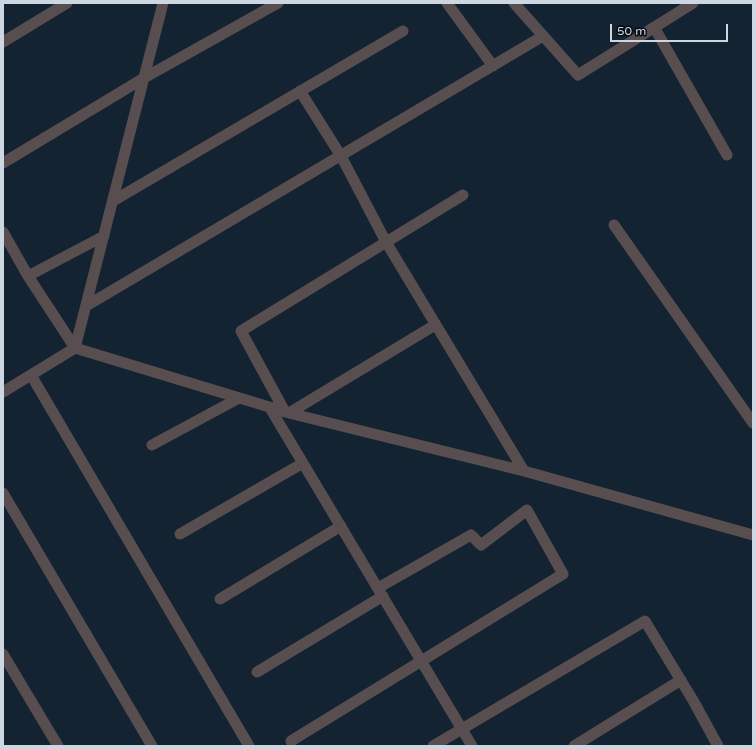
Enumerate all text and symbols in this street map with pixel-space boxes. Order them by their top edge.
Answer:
scale bar [612,16,730,42]
text: 50 m [617,24,646,38]

